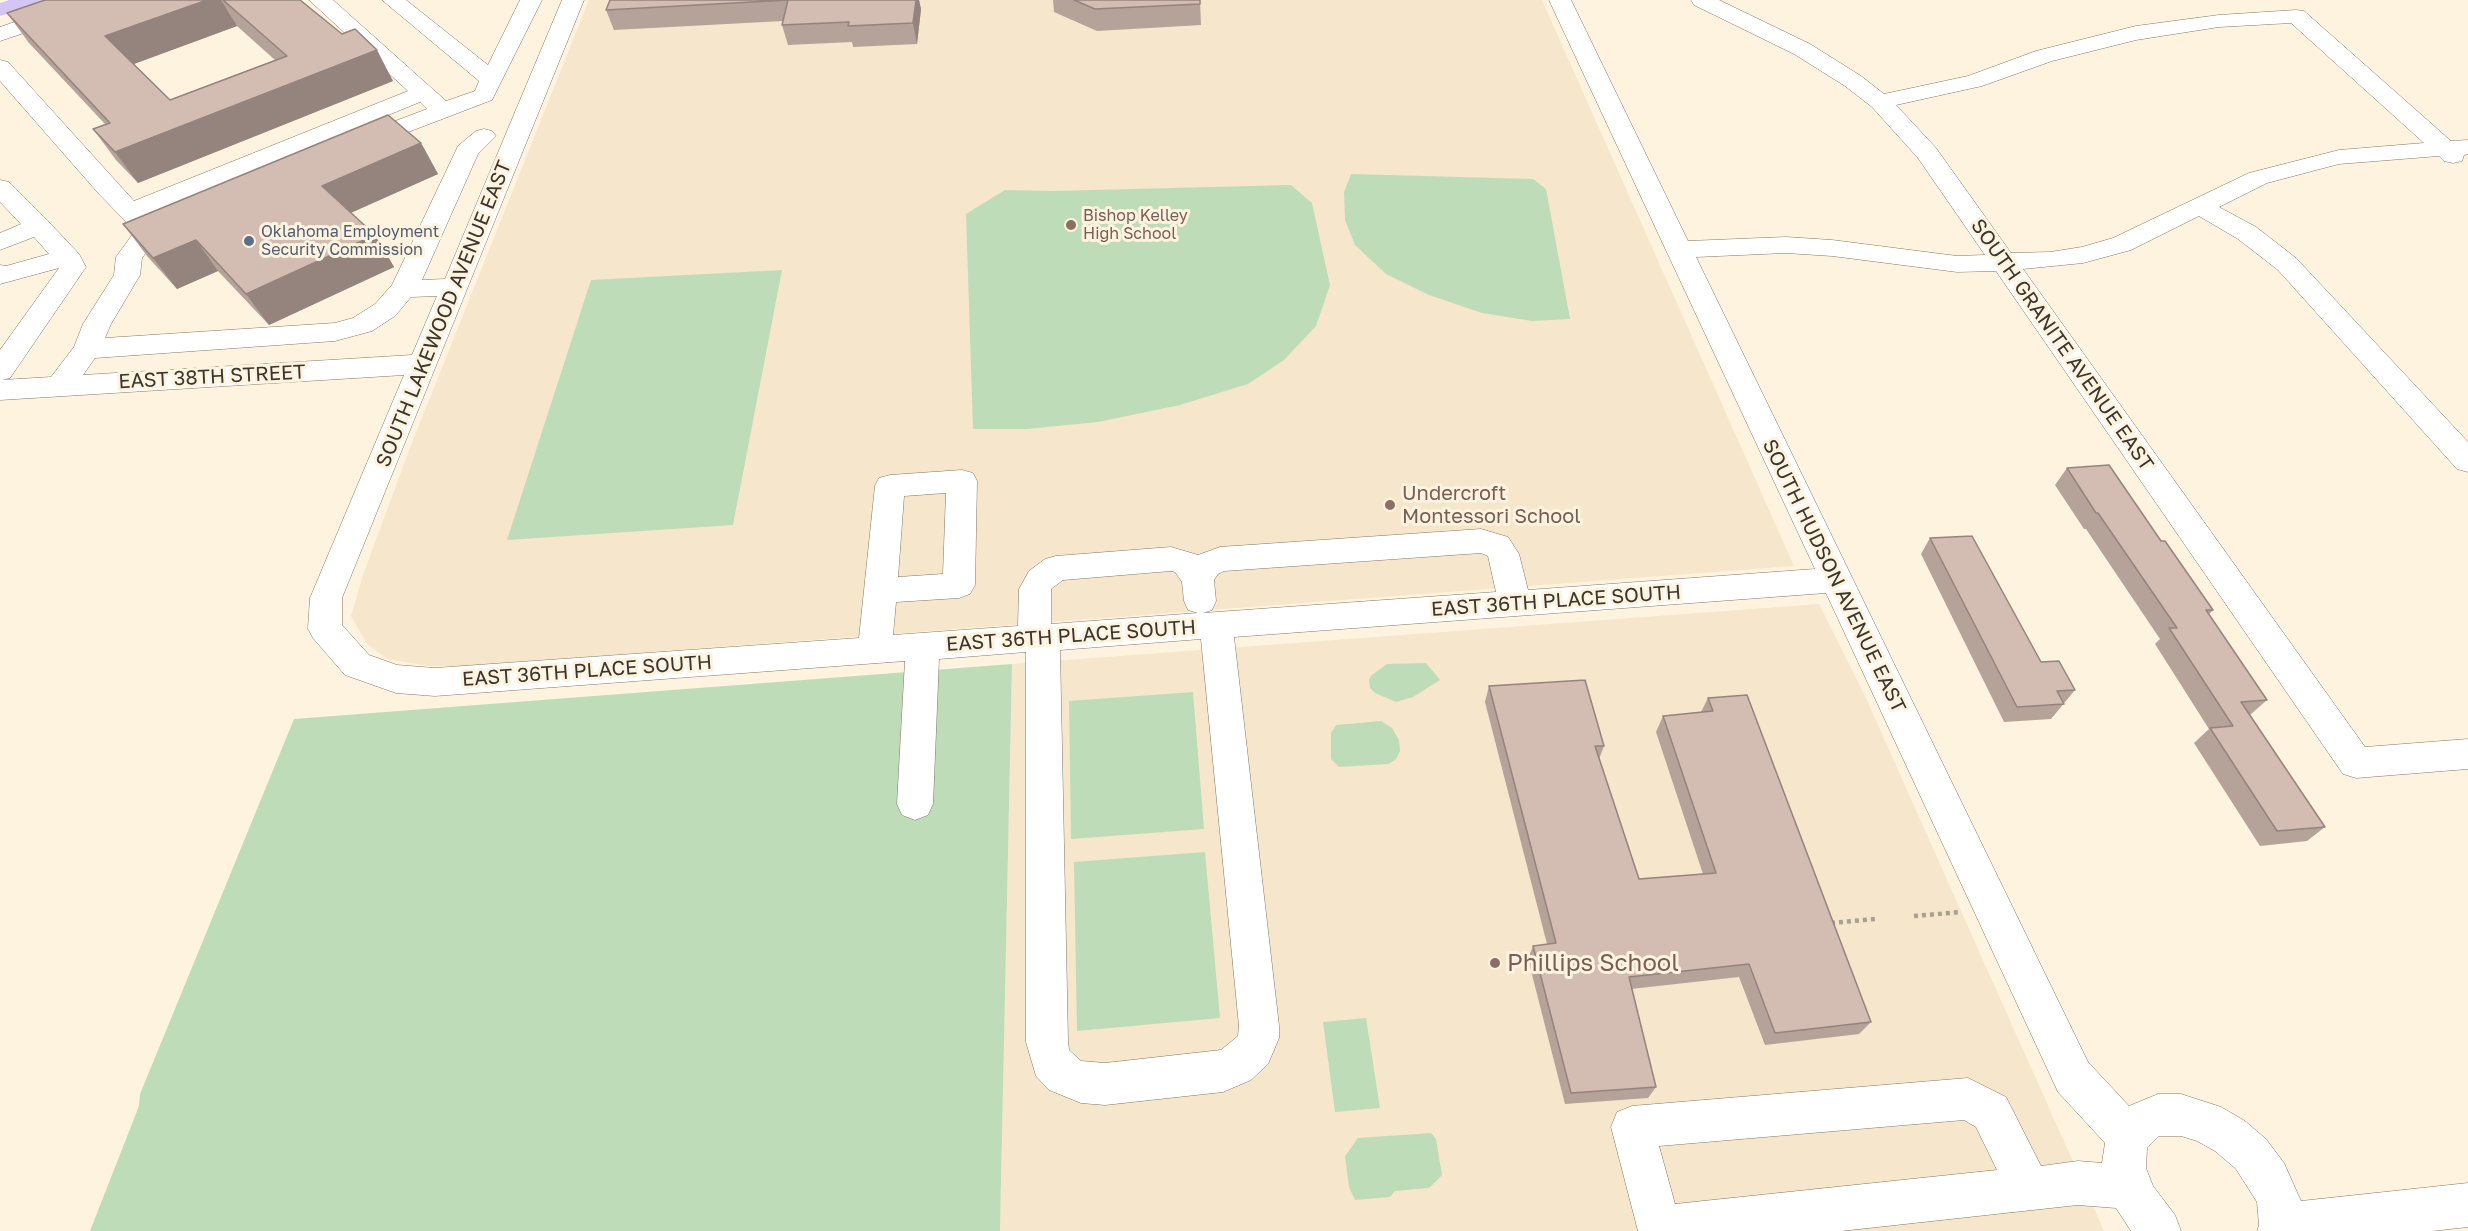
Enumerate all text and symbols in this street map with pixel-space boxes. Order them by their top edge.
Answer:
street label: SOUTH LAKEWOOD AVENUE EAST [371,157,517,471]
place label: Bishop Kelley High School [1083,206,1188,244]
street label: SOUTH GRANITE AVENUE EAST [1966,215,2158,475]
marker: Bishop Kelley High School [1064,218,1078,232]
place label: Oklahoma Employment Security Commission [261,222,439,260]
marker: Oklahoma Employment Security Commission [242,234,256,248]
street label: EAST 38TH STREET [118,360,306,394]
street label: SOUTH HUDSON AVENUE EAST [1757,435,1911,717]
place label: Undercroft Montessori School [1402,482,1581,529]
marker: Undercroft Montessori School [1383,498,1397,512]
street label: EAST 36TH PLACE SOUTH [1430,580,1682,622]
street label: EAST 36TH PLACE SOUTH [945,615,1197,657]
street label: EAST 36TH PLACE SOUTH [461,650,713,692]
place label: Phillips School [1507,949,1679,977]
marker: Phillips School [1488,956,1502,970]

